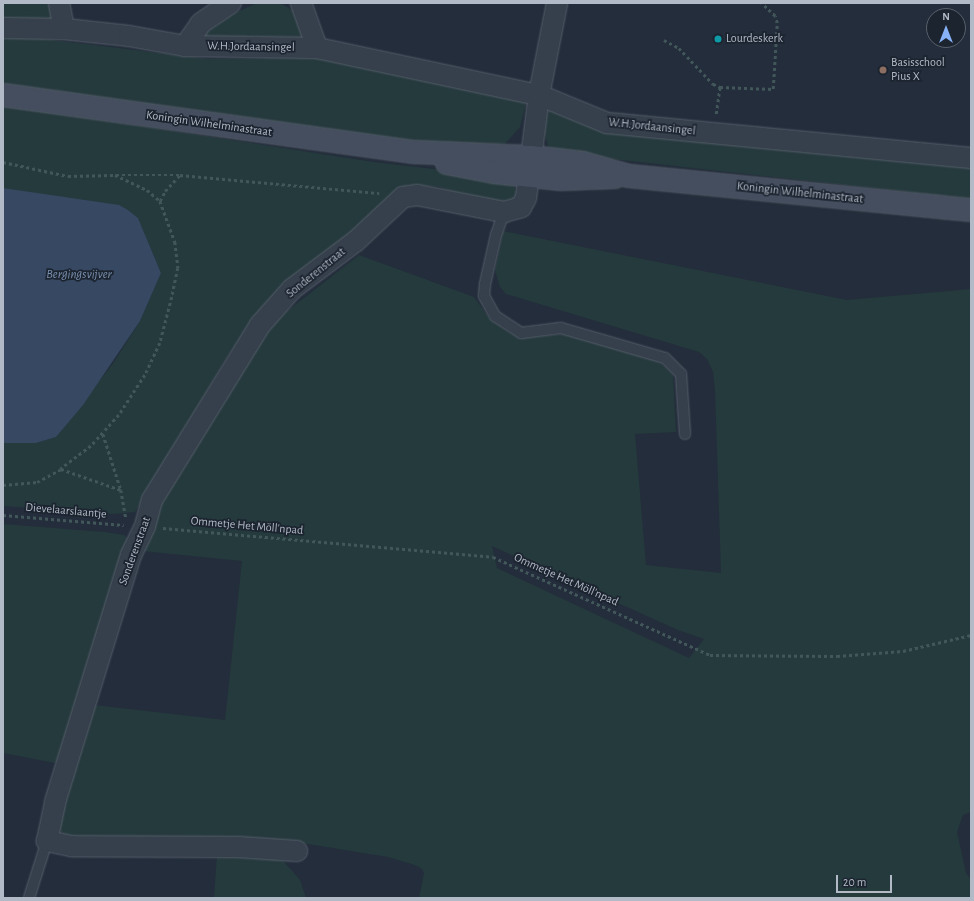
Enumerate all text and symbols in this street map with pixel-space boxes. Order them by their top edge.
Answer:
north arrow [926,8,966,48]
text: N [942,11,950,22]
place label: Lourdeskerk [726,32,783,46]
marker: Lourdeskerk [713,34,723,44]
street label: W.H.Jordaansingel [207,39,295,55]
place label: Basisschool Pius X [891,56,945,84]
marker: Basisschool Pius X [878,65,888,75]
street label: Koningin Wilhelminastraat [145,108,273,140]
street label: W.H.Jordaansingel [608,115,696,139]
street label: Koningin Wilhelminastraat [736,179,864,207]
street label: Sonderenstraat [284,245,348,301]
water label: Bergingsvijver [46,267,112,283]
street label: Dievelaarslaantje [25,500,107,522]
street label: Ommetje Het Möll'npad [190,514,304,538]
street label: Sonderenstraat [116,515,154,587]
street label: Ommetje Het Möll'npad [511,550,621,610]
scale bar [838,867,894,893]
text: 20 m [843,876,866,888]

